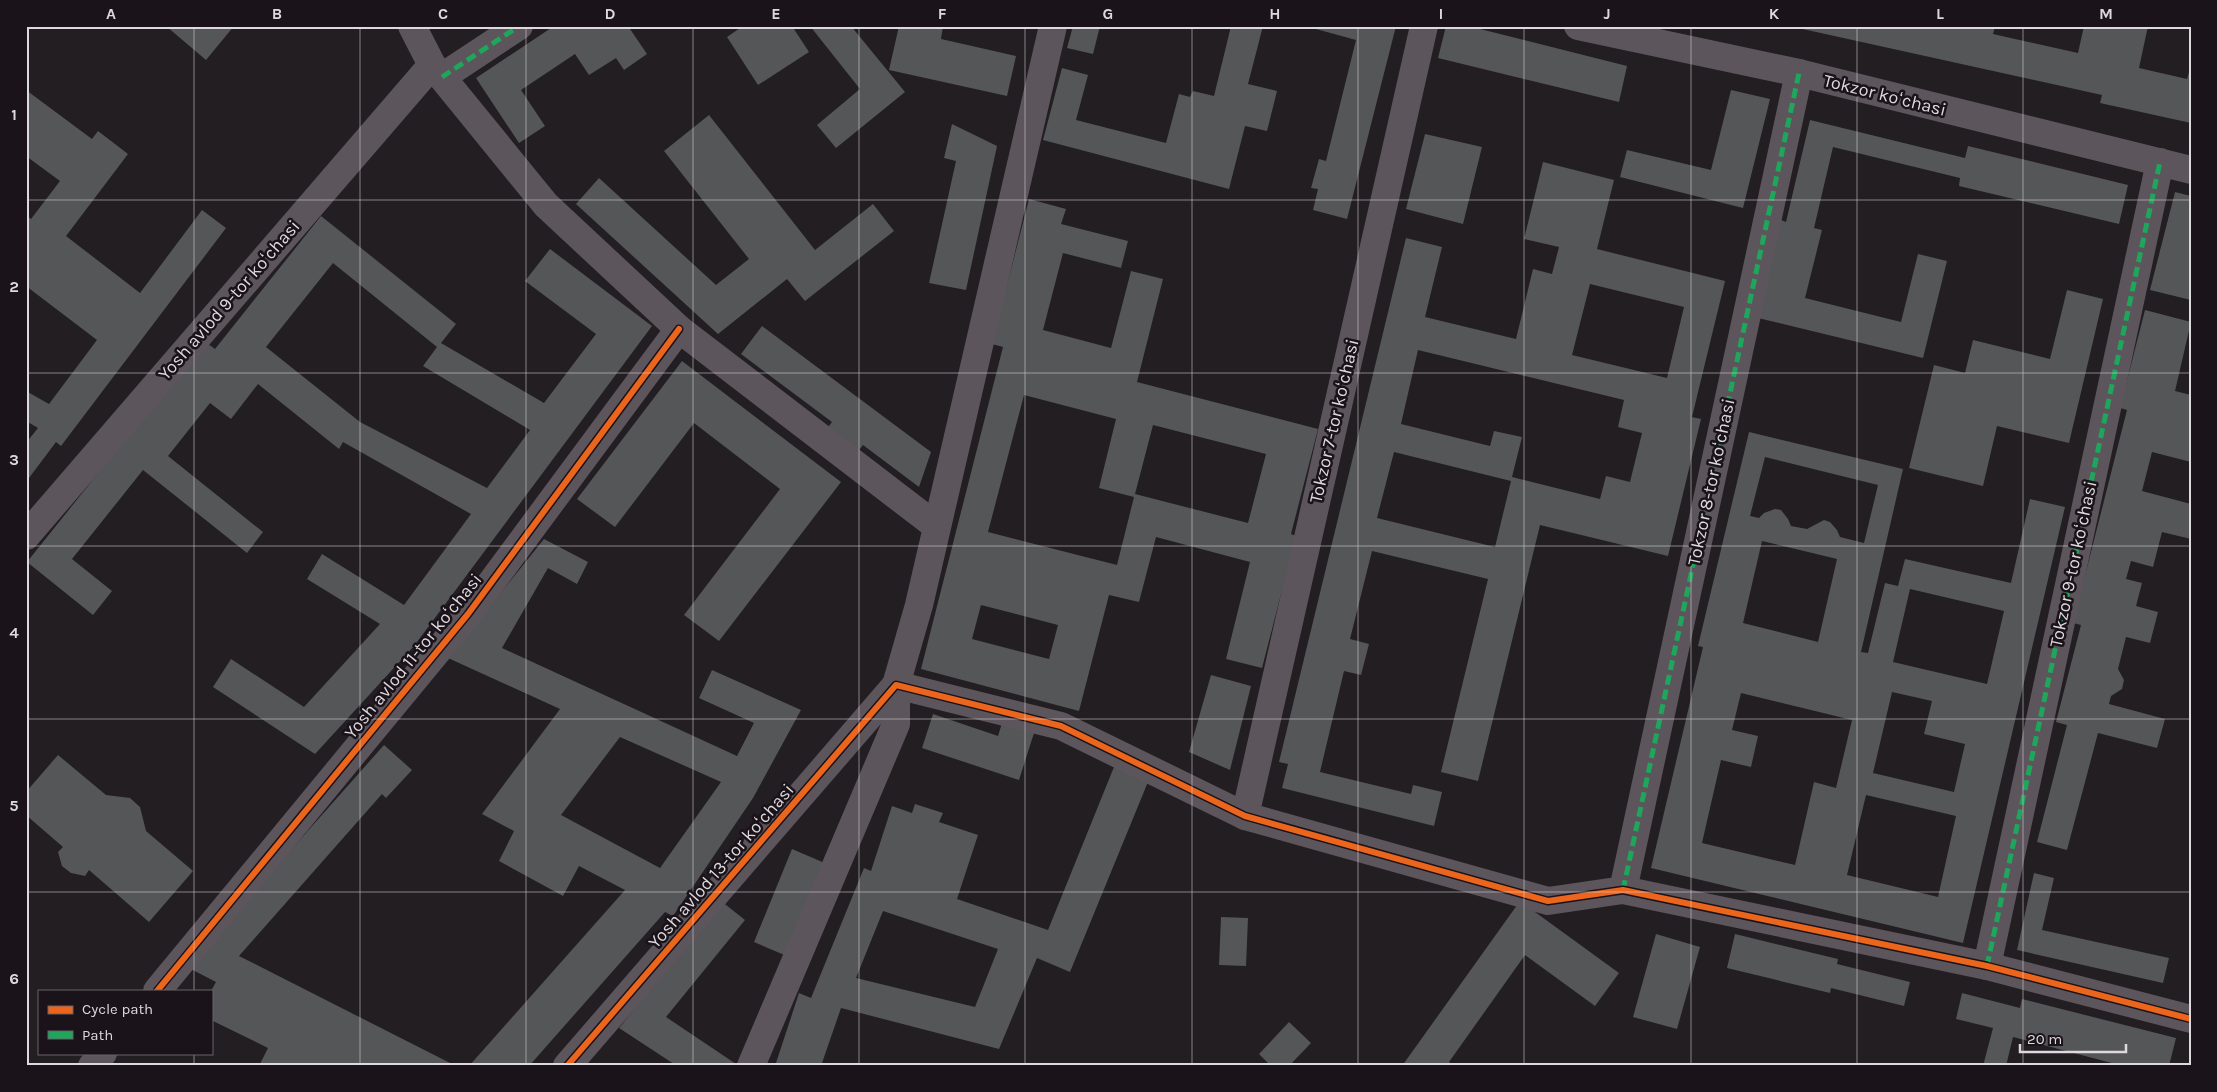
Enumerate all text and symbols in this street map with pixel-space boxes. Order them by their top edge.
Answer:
text: A [106,4,116,23]
text: B [272,4,282,23]
text: C [438,4,448,23]
text: D [605,4,616,23]
text: E [771,4,781,23]
text: F [938,4,947,23]
text: G [1103,4,1113,23]
text: H [1269,4,1281,23]
text: I [1439,4,1443,23]
text: J [1603,4,1611,23]
text: K [1769,4,1780,23]
text: L [1936,4,1944,23]
text: M [2099,4,2113,23]
street label: Tokzor koʻchasi [1821,69,1949,121]
text: 1 [11,105,17,124]
street label: Yosh avlod 9-tor koʻchasi [153,215,305,385]
text: 2 [9,277,19,296]
street label: Tokzor 7-tor koʻchasi [1304,337,1364,505]
street label: Tokzor 8-tor koʻchasi [1683,396,1739,568]
text: 3 [9,450,19,469]
street label: Tokzor 9-tor koʻchasi [2045,479,2101,649]
street label: Yosh avlod 11-tor koʻchasi [340,569,486,743]
text: 4 [9,623,19,642]
street label: Yosh avlod 13-tor koʻchasi [643,779,799,953]
text: 5 [9,796,19,815]
text: 6 [9,969,19,988]
legend [38,990,212,1054]
text: Cycle path [82,1000,153,1018]
scale bar [2020,1022,2126,1054]
text: Path [82,1026,113,1044]
text: 20 m [2027,1030,2062,1048]

